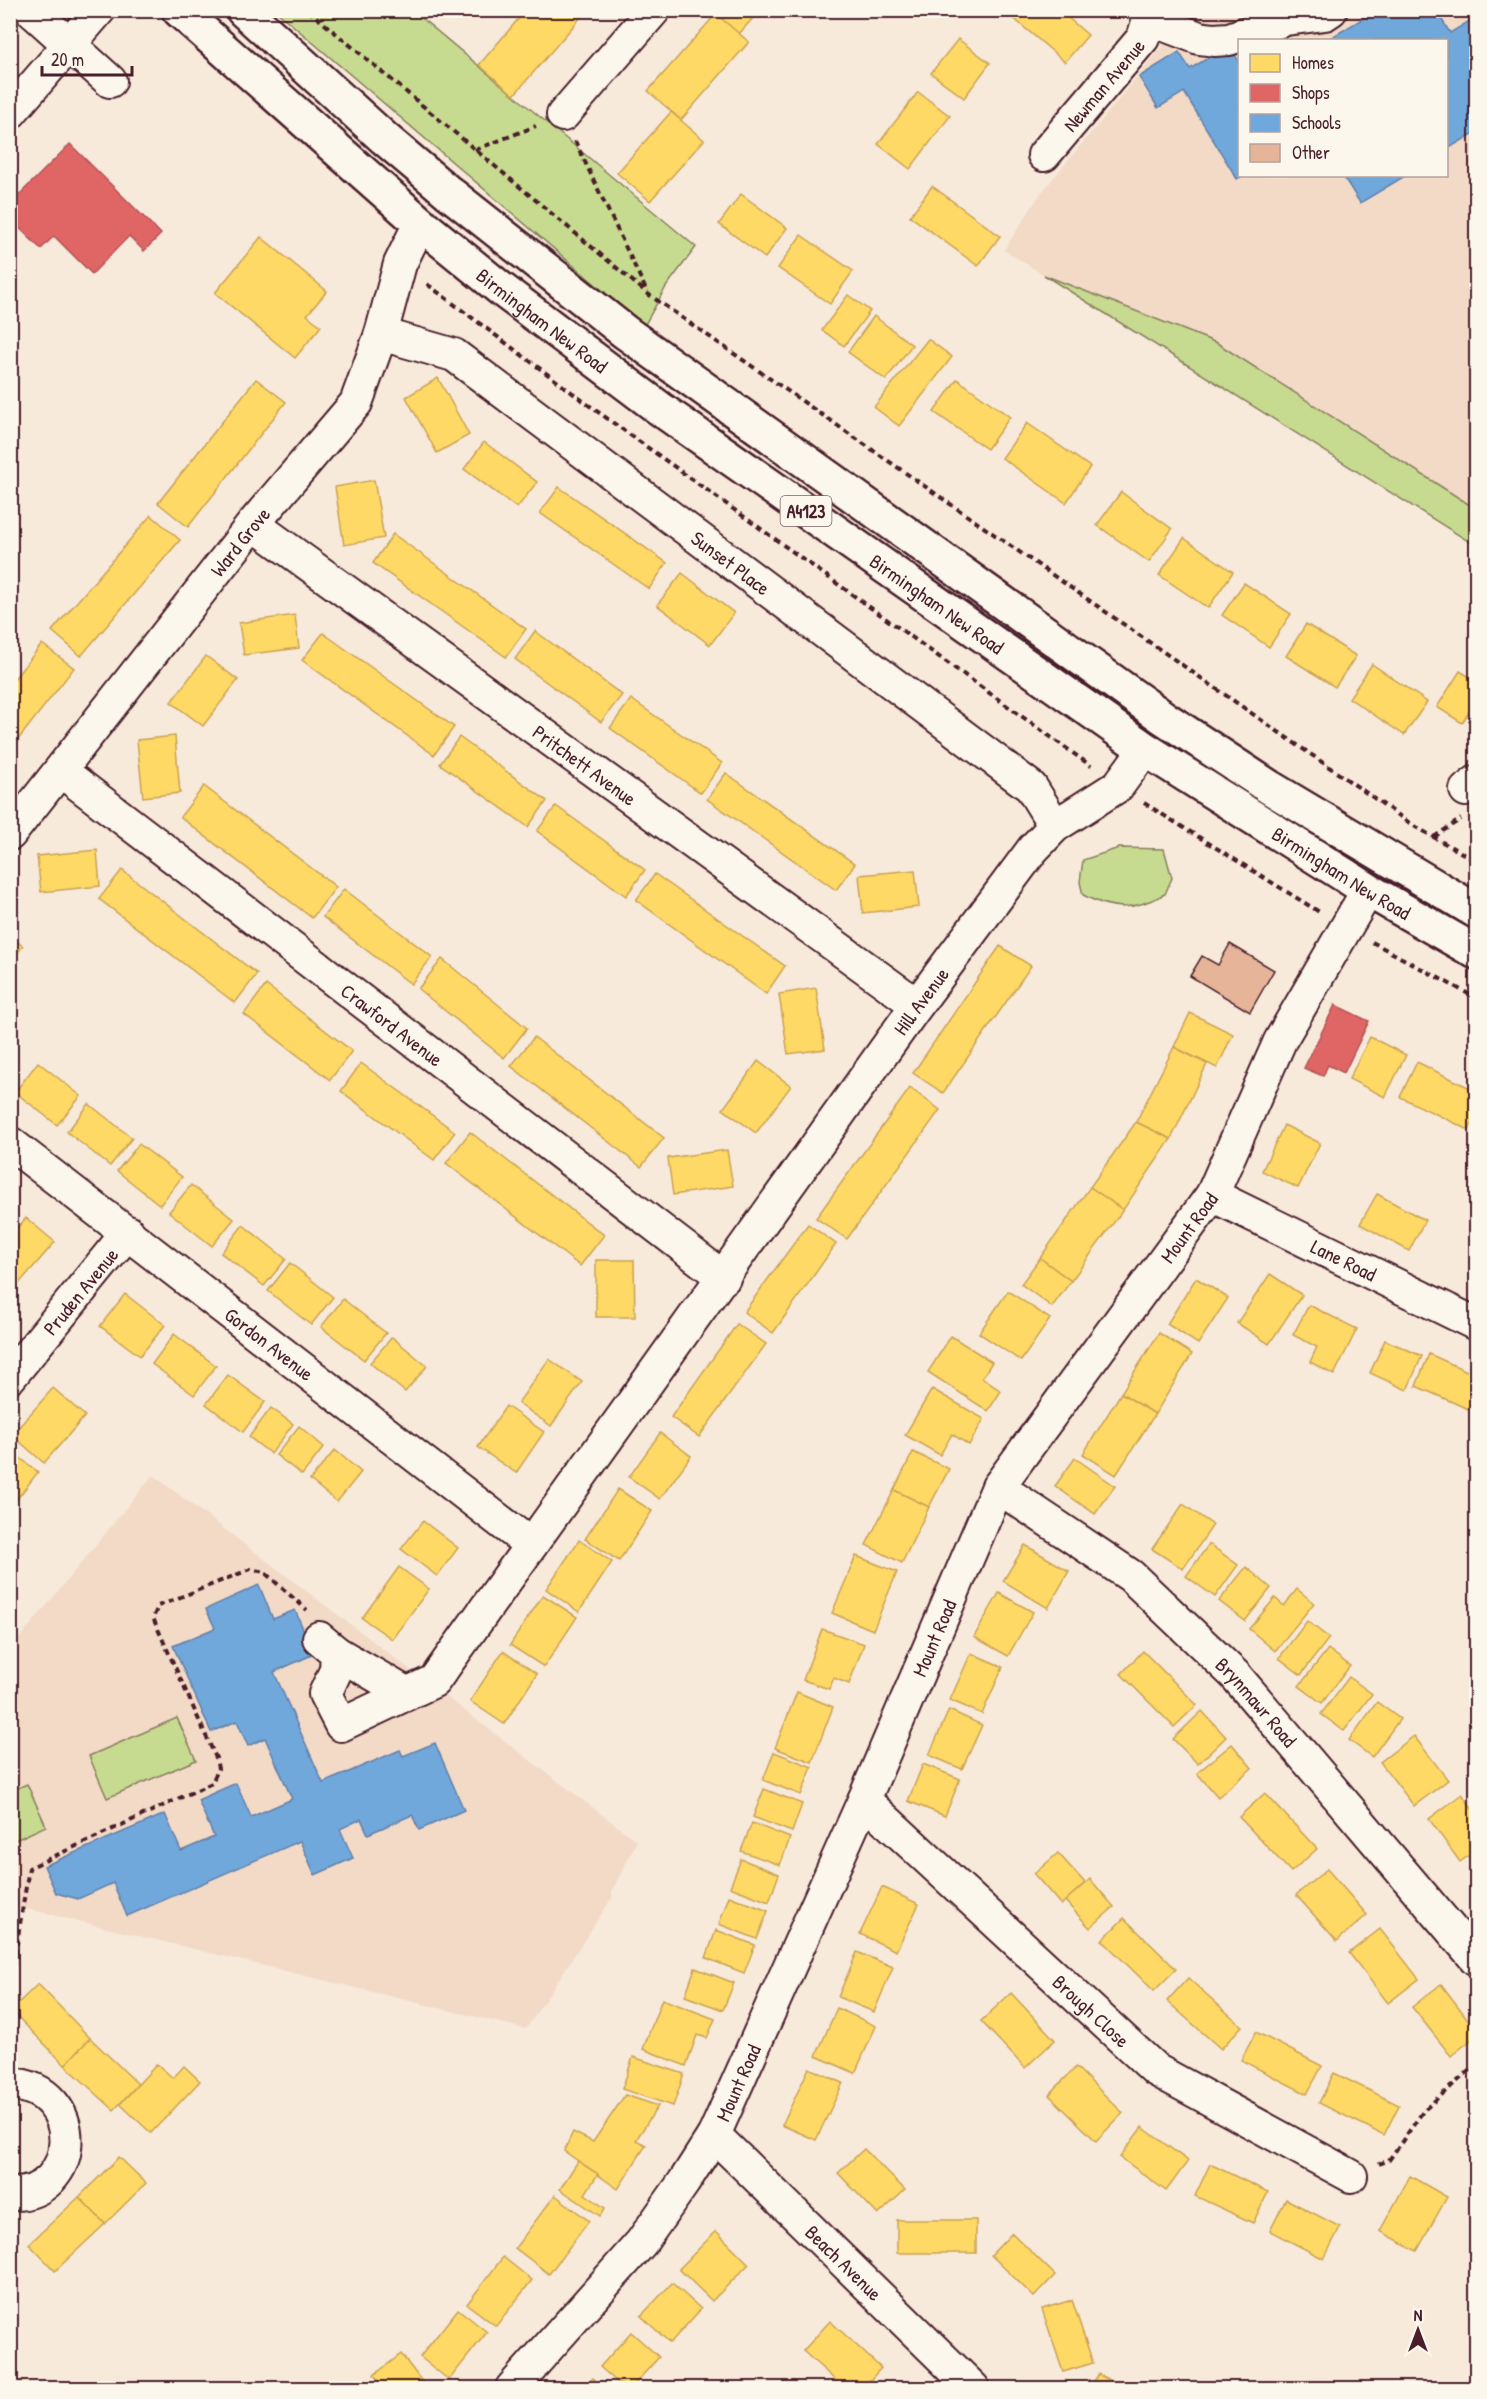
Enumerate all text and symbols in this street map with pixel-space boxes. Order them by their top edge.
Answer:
street label: Newman Avenue [1056,33,1150,137]
scale bar [42,39,132,77]
legend [1238,39,1448,177]
text: 20 m [51,47,84,72]
text: Homes [1292,50,1334,75]
text: Shops [1292,80,1330,105]
text: Schools [1292,110,1341,135]
text: Other [1292,140,1330,165]
street label: Birmingham New Road [471,261,614,379]
road number: A4123 [780,496,832,526]
street label: Ward Grove [204,501,276,582]
street label: Sunset Place [686,524,776,601]
street label: Birmingham New Road [865,547,1010,660]
street label: Pritchett Avenue [528,718,642,811]
street label: Birmingham New Road [1267,820,1416,926]
street label: Hill Avenue [887,961,954,1040]
street label: Crawford Avenue [336,977,449,1072]
street label: Mount Road [1153,1186,1223,1268]
street label: Lane Road [1307,1232,1381,1287]
street label: Pruden Avenue [36,1241,124,1340]
street label: Gordon Avenue [220,1300,320,1386]
street label: Mount Road [905,1595,962,1680]
street label: Brynmawr Road [1210,1651,1304,1752]
street label: Brough Close [1047,1968,1136,2053]
street label: Mount Road [709,2040,767,2125]
street label: Beach Avenue [800,2218,889,2306]
north arrow [1388,2300,1448,2360]
text: N [1414,2304,1423,2326]

